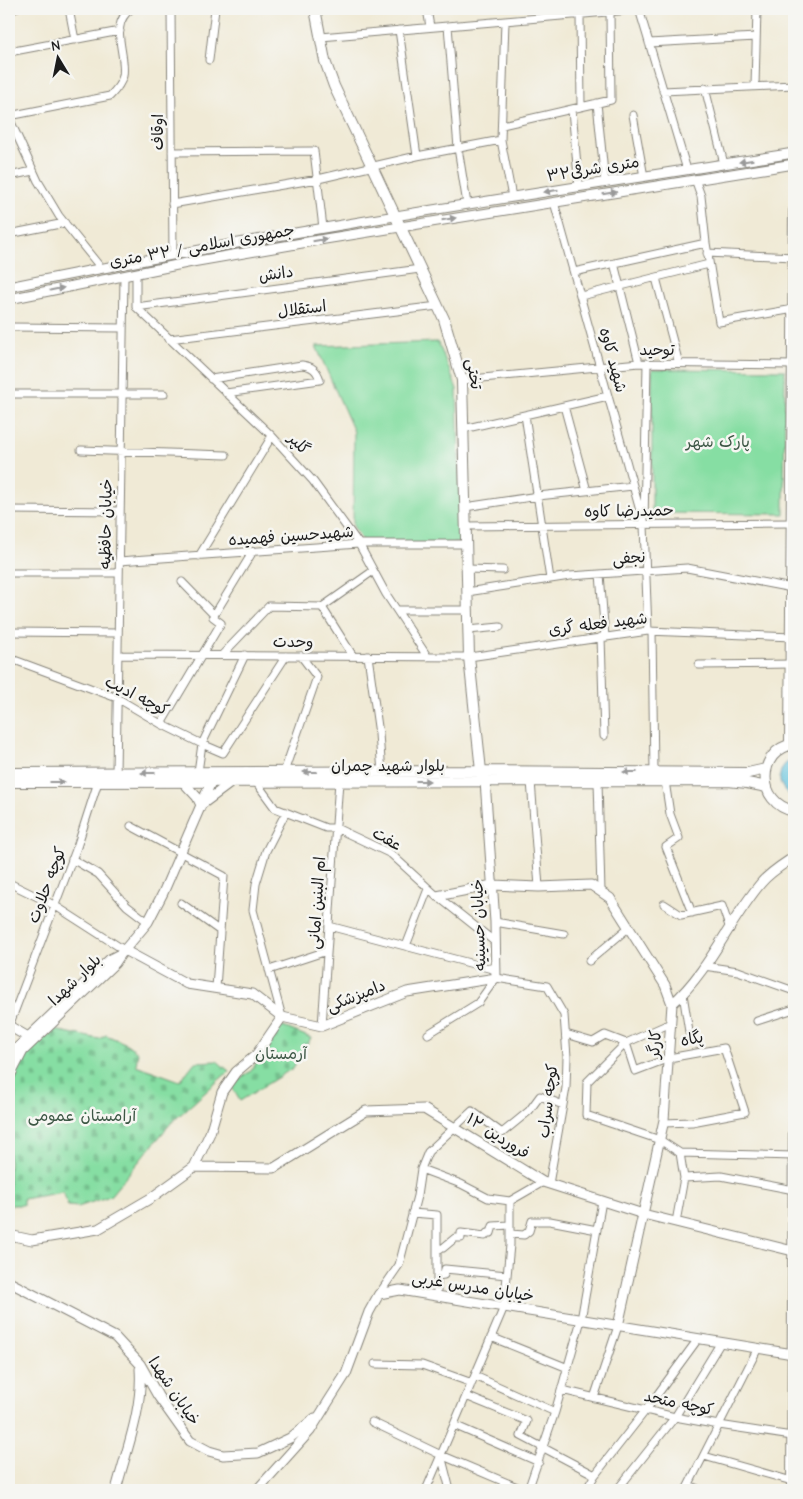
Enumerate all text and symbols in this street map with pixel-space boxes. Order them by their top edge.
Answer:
north arrow [32,32,82,82]
text: N [50,37,62,55]
street label: اوقاف [149,114,167,150]
street label: متری شرقی۳۲ [545,151,641,185]
one-way arrow [738,157,754,165]
one-way arrow [543,187,559,195]
one-way arrow [602,189,618,197]
one-way arrow [442,215,458,223]
street label: جمهوری اسلامی / ۳۲ متری [108,221,296,272]
one-way arrow [312,236,328,244]
street label: دانش [258,263,294,285]
one-way arrow [49,285,64,293]
street label: استقلال [277,297,327,321]
street label: شهید کاوه [596,326,630,394]
street label: توحید [639,341,675,360]
street label: تختی [462,357,485,391]
street label: گلپر [283,427,314,459]
park label: پارک شهر [684,433,750,452]
street label: خیابان حافظیه [96,479,116,569]
street label: حمیدرضا کاوه [584,501,674,521]
street label: شهیدحسین فهمیده [228,523,354,549]
street label: نجفی [612,548,646,569]
street label: شهید فعله گری [547,608,648,639]
street label: وحدت [273,633,313,651]
street label: کوچه ادیب [102,672,172,721]
street label: بلوار شهید چمران [331,757,445,776]
one-way arrow [302,768,318,776]
one-way arrow [622,768,638,776]
one-way arrow [140,769,156,777]
one-way arrow [415,777,431,785]
one-way arrow [50,778,66,786]
street label: عفت [369,824,405,854]
street label: کوچه حلاوت [24,844,71,926]
street label: ام البنین امانی [305,856,332,950]
street label: خیابان حسینیه [468,879,490,971]
street label: بلوار شهدا [45,951,106,1010]
street label: دامپزشکی [324,976,388,1017]
street label: پگاه [679,1027,705,1051]
street label: کارگر [644,1029,665,1061]
park label: آرمستان [255,1045,308,1063]
street label: کوچه سراب [534,1063,563,1139]
park label: آرامستان عمومی [28,1107,137,1126]
street label: ۱۲ فروردین [463,1110,533,1162]
street label: خیابان مدرس غربی [411,1268,535,1307]
street label: خیابان شهدا [145,1353,203,1429]
street label: کوچه متحد [642,1387,716,1420]

